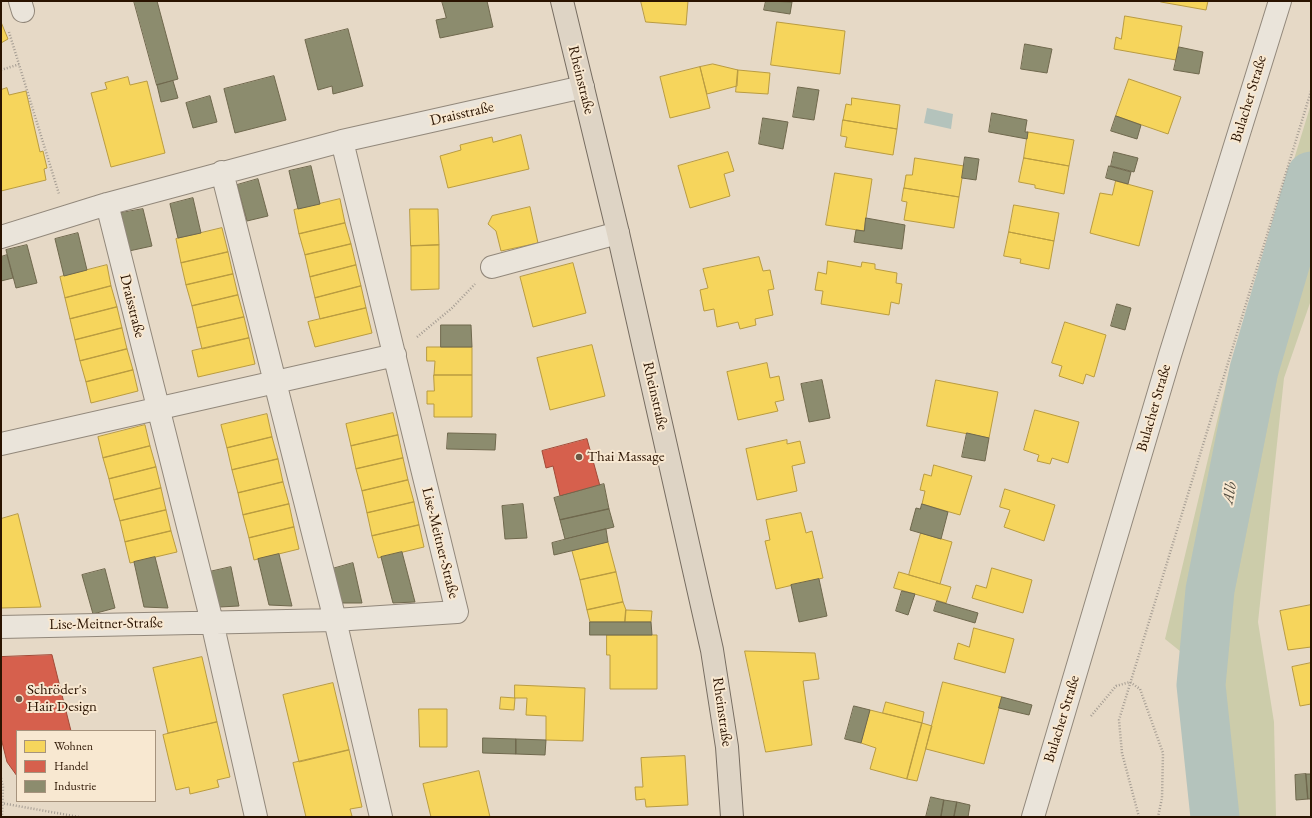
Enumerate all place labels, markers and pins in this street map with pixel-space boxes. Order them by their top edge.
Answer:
place label: Thai Massage [587,448,665,466]
marker: Thai Massage [574,452,584,462]
place label: Schröder's Hair Design [27,681,97,716]
marker: Schröder's Hair Design [14,694,24,704]

